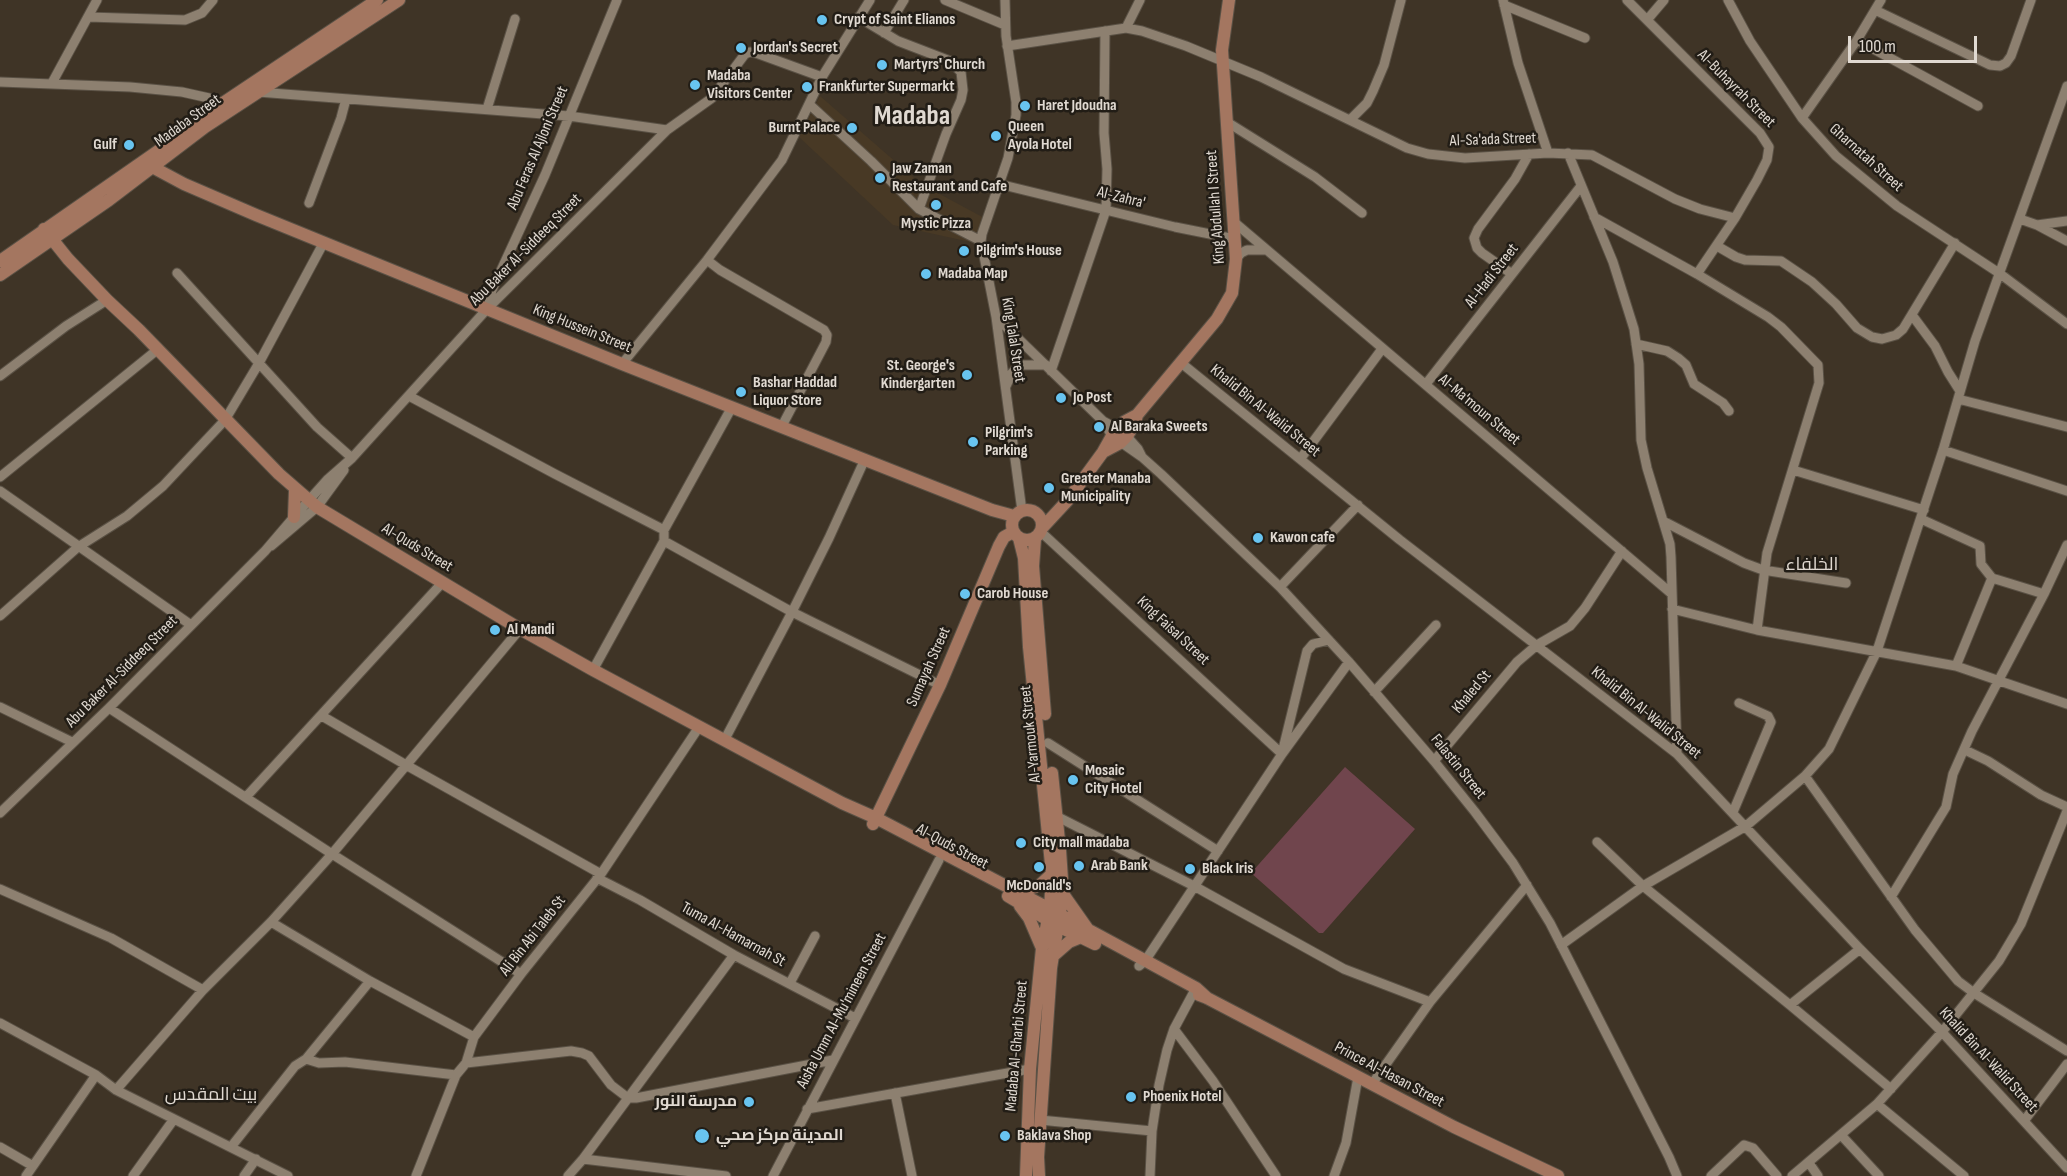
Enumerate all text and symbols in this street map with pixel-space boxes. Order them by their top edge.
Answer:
place label: Crypt of Saint Elianos [834,10,955,30]
marker: Crypt of Saint Elianos [815,13,829,27]
scale bar [1851,24,1980,62]
text: 100 m [1859,36,1896,57]
place label: Jordan's Secret [753,38,838,58]
marker: Jordan's Secret [734,41,748,55]
street label: Al-Buhayrah Street [1693,46,1779,132]
place label: Martyrs' Church [894,55,985,75]
marker: Martyrs' Church [875,58,889,72]
place label: Madaba Visitors Center [707,66,792,104]
place label: Frankfurter Supermarkt [819,77,954,97]
marker: Madaba Visitors Center [688,78,702,92]
marker: Frankfurter Supermarkt [800,80,814,94]
street label: Abu Feras Al Ajloni Street [503,83,573,213]
street label: Madaba Street [151,90,225,152]
place label: Haret Jdoudna [1037,96,1117,116]
marker: Haret Jdoudna [1018,99,1032,113]
district label: Madaba [874,100,950,134]
place label: Queen Ayola Hotel [1008,117,1072,155]
place label: Burnt Palace [769,118,840,138]
street label: Gharnatah Street [1825,120,1907,196]
marker: Burnt Palace [845,121,859,135]
marker: Queen Ayola Hotel [989,129,1003,143]
street label: Al-Sa'ada Street [1449,129,1537,151]
place label: Gulf [93,135,117,155]
marker: Gulf [122,138,136,152]
street label: King Abdullah I Street [1202,149,1230,265]
place label: Jaw Zaman Restaurant and Cafe [892,159,1007,197]
marker: Jaw Zaman Restaurant and Cafe [873,171,887,185]
street label: Al-Zahra' [1095,183,1147,213]
street label: Abu Baker Al-Siddeeq Street [466,190,586,310]
marker: Mystic Pizza [929,198,943,212]
place label: Mystic Pizza [901,214,971,234]
street label: Al-Hadi Street [1461,240,1523,312]
place label: Pilgrim's House [976,241,1062,261]
marker: Pilgrim's House [957,244,971,258]
place label: Madaba Map [938,264,1008,284]
marker: Madaba Map [919,267,933,281]
street label: King Talal Street [997,296,1029,384]
street label: King Hussein Street [530,300,634,358]
place label: St. George's Kindergarten [881,356,955,394]
street label: Khalid Bin Al-Walid Street [1206,361,1324,461]
marker: St. George's Kindergarten [960,368,974,382]
street label: Al-Ma'moun Street [1434,370,1524,450]
place label: Bashar Haddad Liquor Store [753,373,837,411]
marker: Bashar Haddad Liquor Store [734,385,748,399]
place label: Jo Post [1073,388,1112,408]
marker: Jo Post [1054,391,1068,405]
place label: Al Baraka Sweets [1111,417,1208,437]
marker: Al Baraka Sweets [1092,420,1106,434]
place label: Pilgrim's Parking [985,423,1033,461]
marker: Pilgrim's Parking [966,435,980,449]
place label: Greater Manaba Municipality [1061,469,1151,507]
marker: Greater Manaba Municipality [1042,481,1056,495]
street label: Al-Quds Street [378,519,456,577]
place label: Kawon cafe [1270,528,1335,548]
marker: Kawon cafe [1251,531,1265,545]
district label: الخلفاء [1786,554,1838,576]
place label: Carob House [977,584,1048,604]
marker: Carob House [958,587,972,601]
street label: King Faisal Street [1133,593,1213,669]
street label: Abu Baker Al-Siddeeq Street [62,612,182,732]
place label: Al Mandi [507,620,554,640]
marker: Al Mandi [488,623,502,637]
street label: Sumayah Street [903,624,955,710]
street label: Khalid Bin Al-Walid Street [1587,663,1705,763]
street label: Khaled St [1448,666,1496,718]
street label: Al-Yarmouk Street [1016,684,1046,784]
street label: Falastin Street [1426,731,1490,803]
place label: Mosaic City Hotel [1085,761,1142,799]
marker: Mosaic City Hotel [1066,773,1080,787]
street label: Al-Quds Street [913,820,991,874]
place label: City mall madaba [1033,833,1129,853]
marker: City mall madaba [1014,836,1028,850]
place label: Arab Bank [1091,856,1148,876]
marker: Arab Bank [1072,859,1086,873]
place label: Black Iris [1202,859,1253,879]
marker: McDonald's [1032,860,1046,874]
marker: Black Iris [1183,862,1197,876]
place label: McDonald's [1006,876,1072,896]
street label: Ali Bin Abi Taleb St [496,892,570,980]
street label: Tuma Al-Hamarnah St [677,898,789,972]
street label: Aisha Umm Al-Mu'mineen Street [793,930,891,1092]
street label: Madaba Al-Gharbi Street [1002,980,1032,1112]
street label: Khalid Bin Al-Walid Street [1935,1004,2041,1116]
street label: Prince Al-Hasan Street [1331,1038,1447,1112]
district label: بيت المقدس [165,1084,257,1106]
place label: Phoenix Hotel [1143,1087,1221,1107]
marker: Phoenix Hotel [1124,1090,1138,1104]
place label: مدرسة النور [655,1092,737,1112]
marker: مدرسة النور [742,1095,756,1109]
place label: المدينة مركز صحي [716,1126,843,1146]
place label: Baklava Shop [1017,1126,1091,1146]
marker: المدينة مركز صحي [693,1127,711,1145]
marker: Baklava Shop [998,1129,1012,1143]

